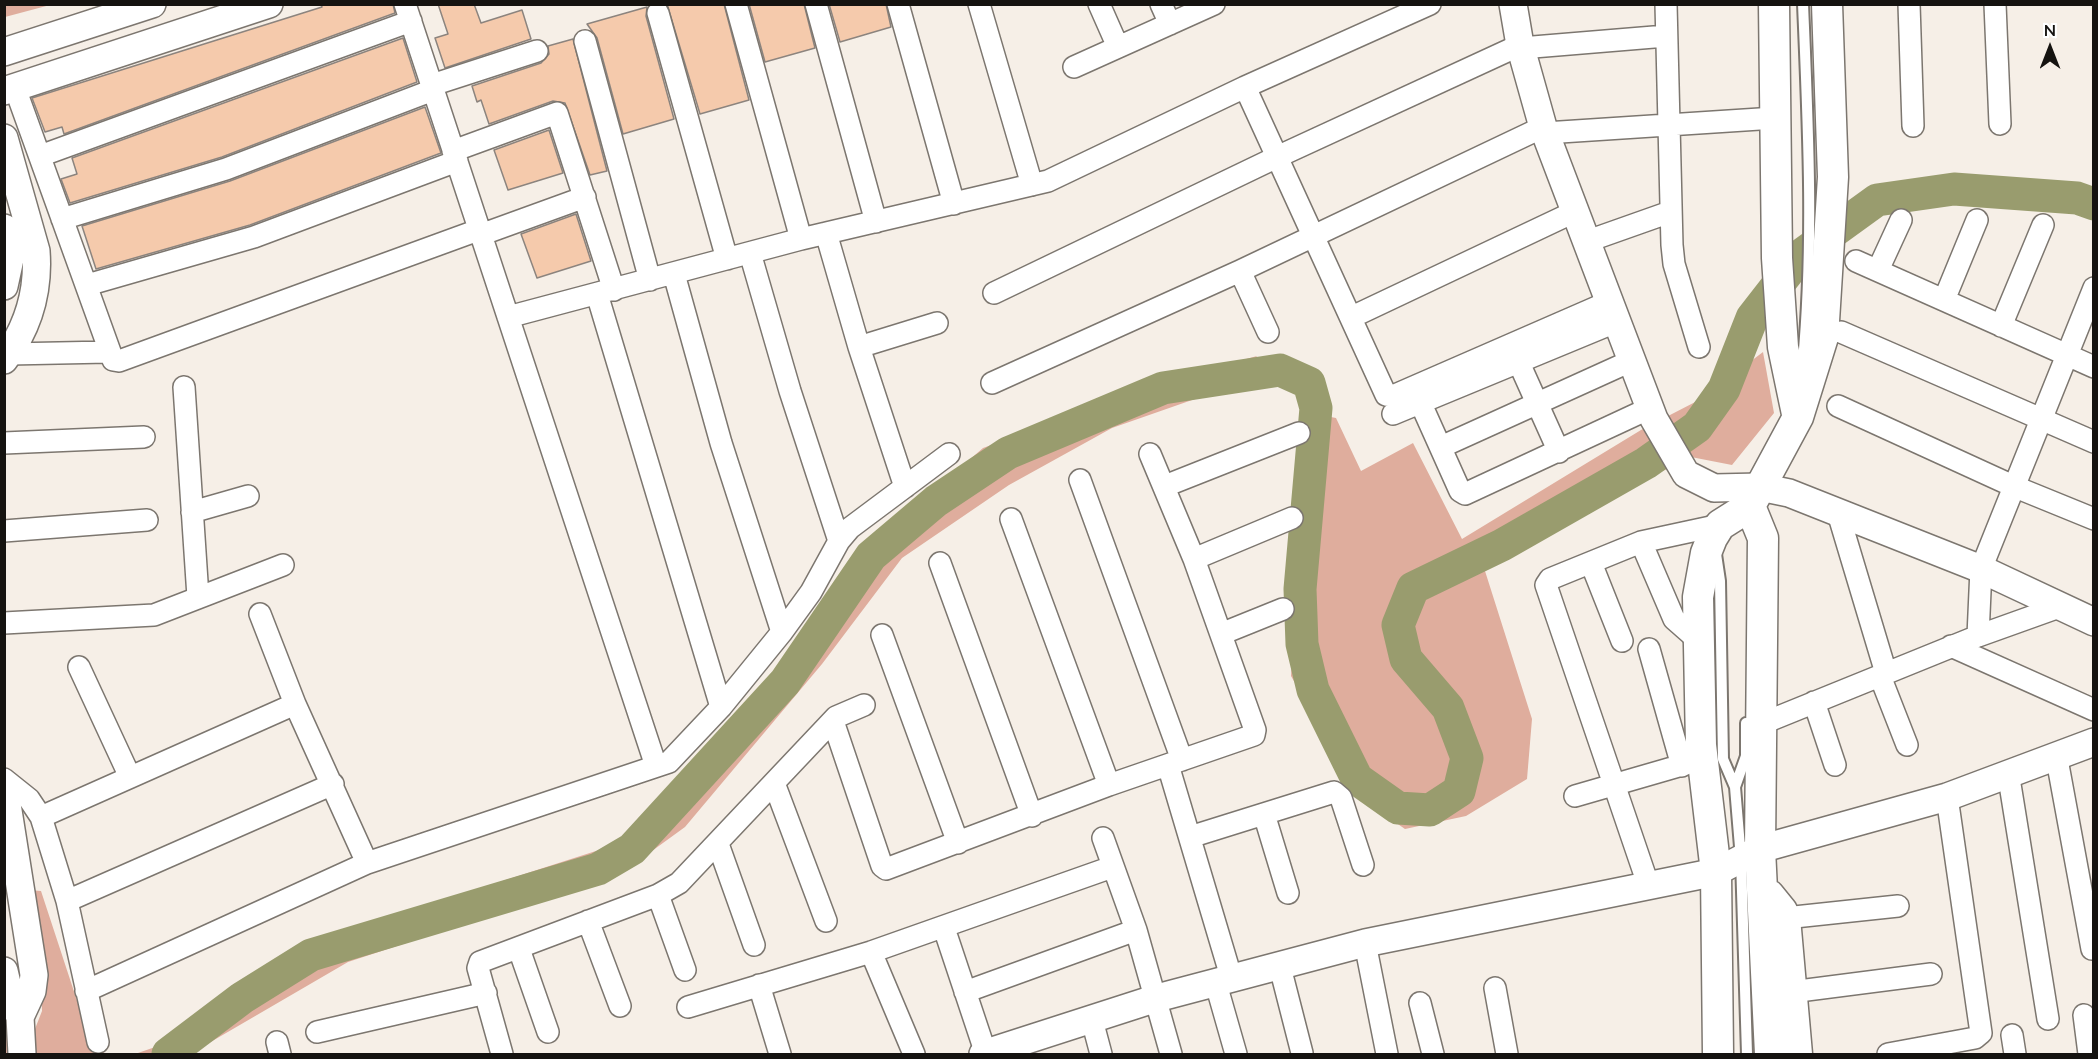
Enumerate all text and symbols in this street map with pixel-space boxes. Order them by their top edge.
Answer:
north arrow [2020,18,2080,78]
text: N [2044,20,2056,39]

